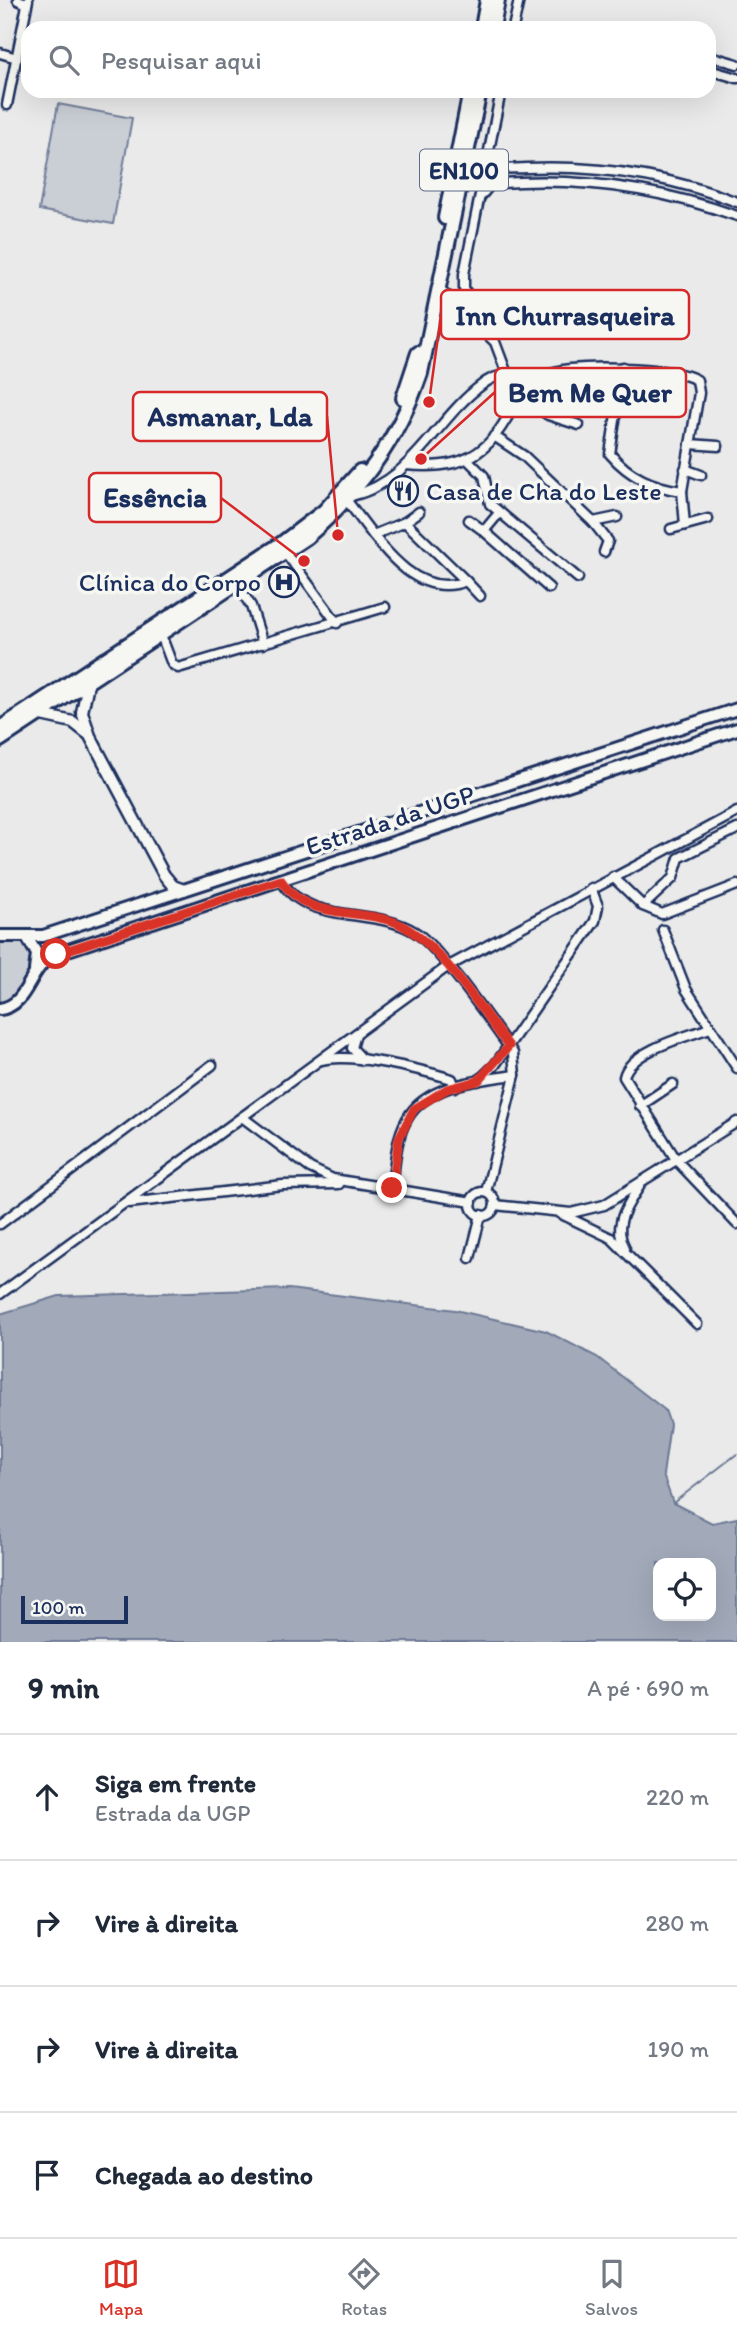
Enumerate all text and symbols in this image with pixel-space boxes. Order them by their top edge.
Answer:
search box [21,21,716,98]
icon: search [45,41,83,79]
text: Pesquisar aqui [101,44,262,76]
road number: EN100 [420,150,508,190]
callout: Inn Churrasqueira [441,290,689,339]
text: Inn Churrasqueira [455,298,675,332]
callout: Bem Me Quer [495,368,686,417]
text: Bem Me Quer [508,375,673,409]
callout: Asmanar, Lda [133,392,327,441]
text: Asmanar, Lda [147,399,313,433]
callout: Essência [89,473,221,522]
restaurant icon: Casa de Cha do Leste [386,474,420,508]
place label: Casa de Cha do Leste [426,475,662,507]
text: Essência [103,480,207,514]
hospital icon: Clínica do Corpo [267,565,301,599]
place label: Clínica do Corpo [79,566,261,598]
street label: Estrada da UGP [301,778,479,862]
route start [40,938,71,969]
route end [376,1172,407,1203]
map controls [653,1558,716,1621]
button: locate [653,1558,716,1621]
scale bar [21,1593,128,1625]
text: 100 m [32,1596,84,1619]
text: 9 min [28,1669,99,1706]
text: A pé · 690 m [587,1674,709,1702]
text: Siga em frente [95,1767,256,1799]
icon: ahead [28,1778,66,1816]
text: 220 m [646,1783,709,1811]
text: Estrada da UGP [95,1799,251,1827]
icon: right [28,1904,66,1942]
text: Vire à direita [95,1907,238,1939]
text: 280 m [646,1909,709,1937]
icon: right [28,2030,66,2068]
text: Vire à direita [95,2033,238,2065]
text: 190 m [648,2035,709,2063]
icon: arrive [28,2156,66,2194]
text: Chegada ao destino [95,2159,313,2191]
tab: Mapa [99,2255,143,2320]
tab: Rotas [341,2255,387,2320]
tab: Salvos [585,2255,638,2320]

